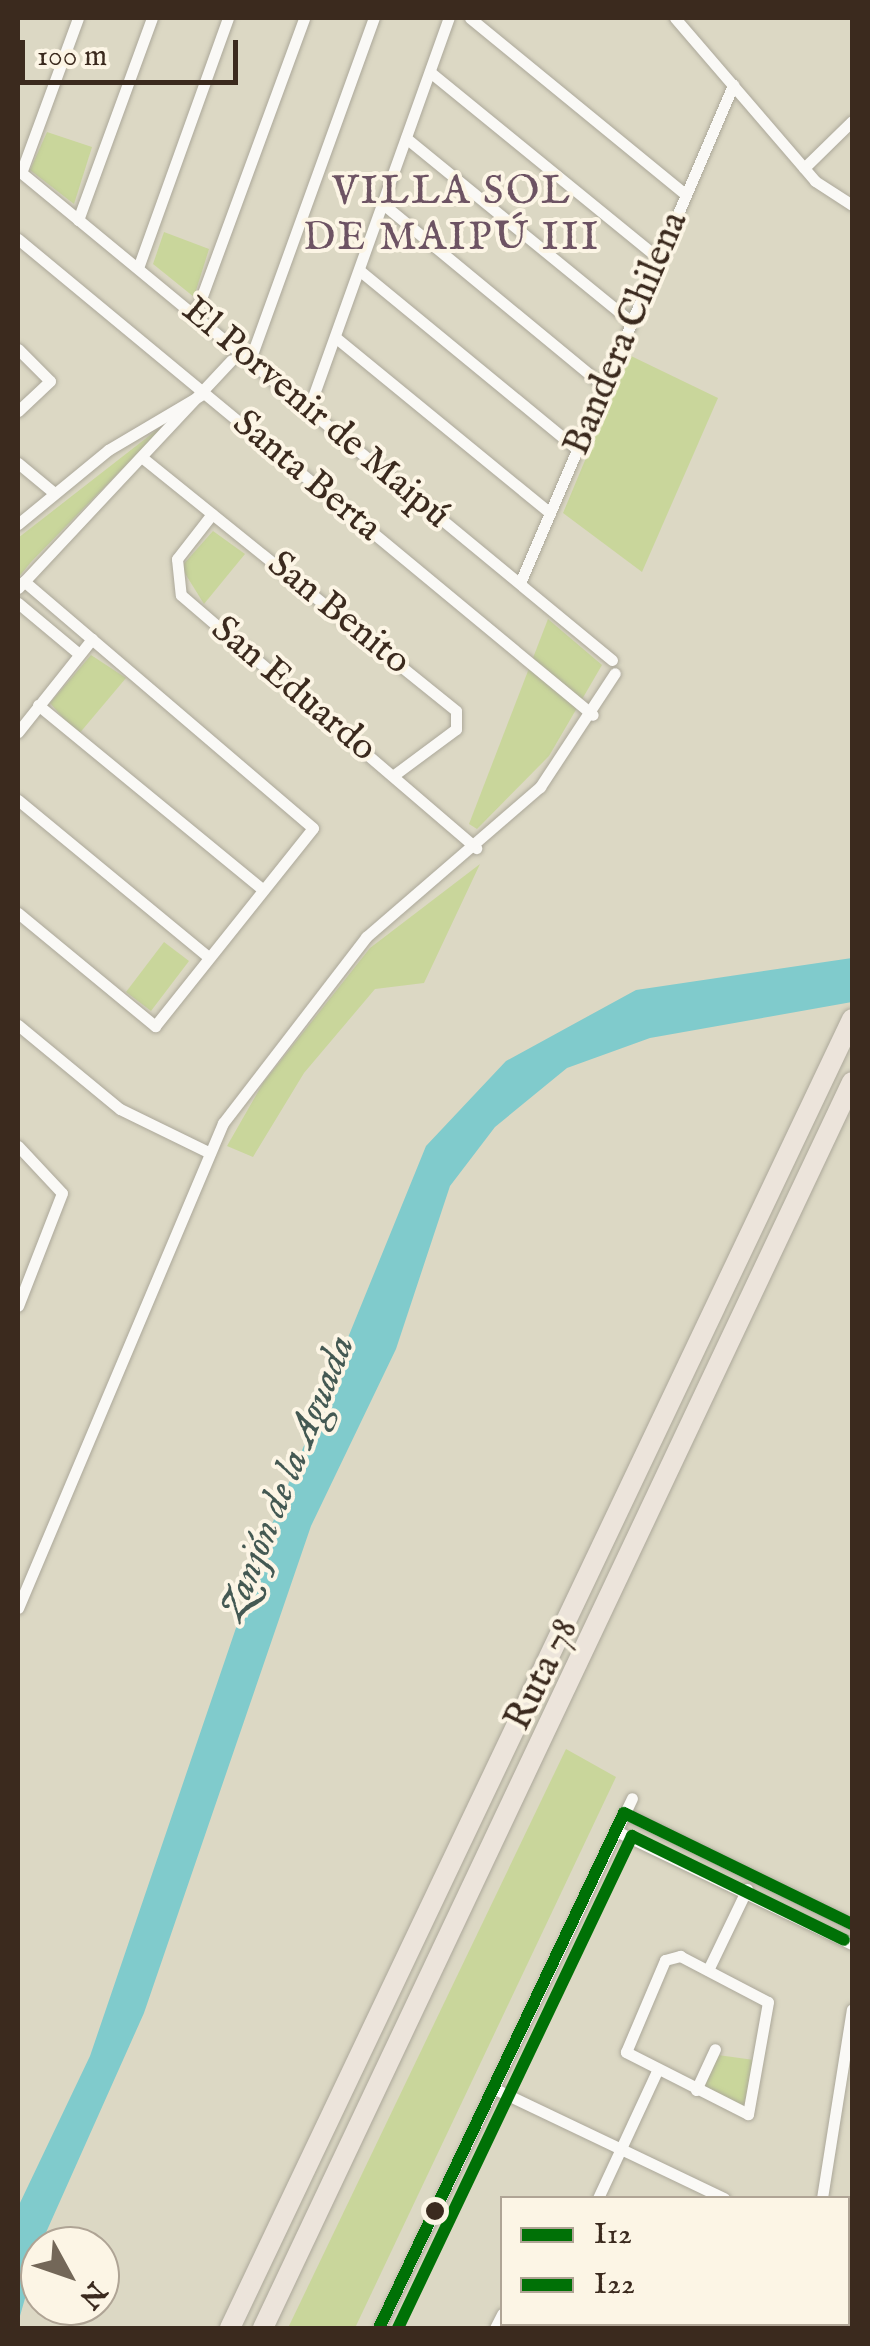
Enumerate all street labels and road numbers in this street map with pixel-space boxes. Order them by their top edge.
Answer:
street label: Bandera Chilena [555,205,699,463]
street label: El Porvenir de Maipú [172,289,458,539]
street label: Santa Berta [222,402,390,552]
street label: San Benito [257,543,419,685]
street label: San Eduardo [201,608,385,772]
street label: Ruta 78 [496,1612,590,1738]

